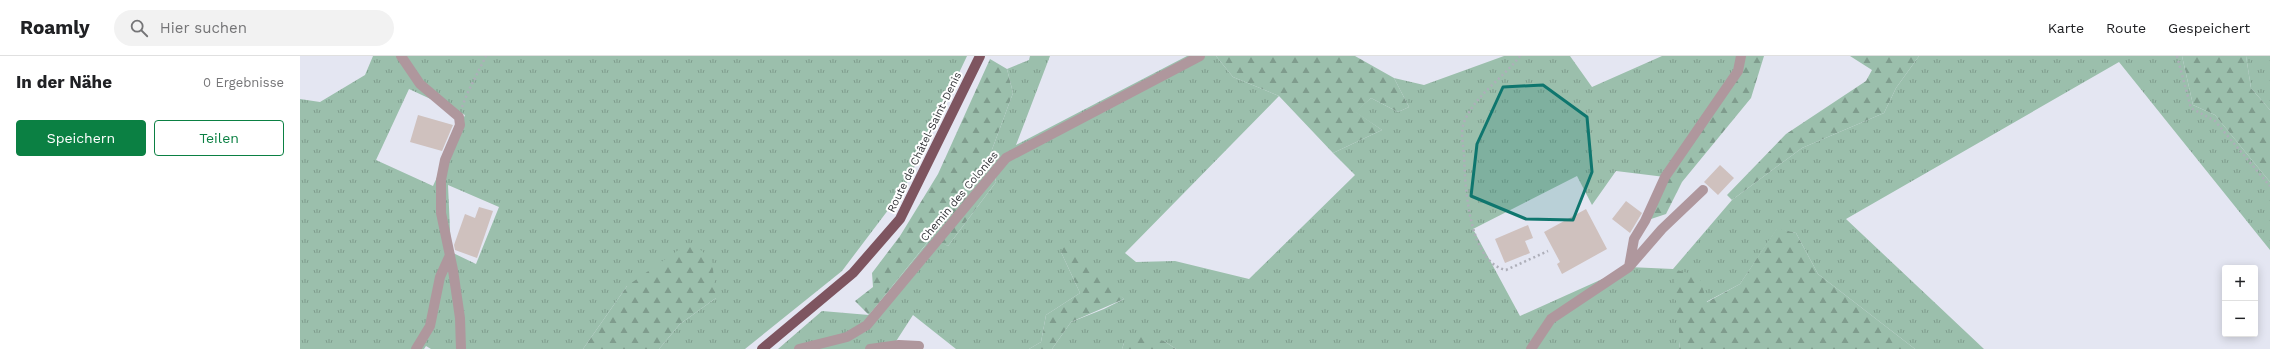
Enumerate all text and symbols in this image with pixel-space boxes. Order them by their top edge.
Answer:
search box [114,10,394,46]
text: Roamly [20,16,90,39]
icon: search [128,17,150,39]
text: Hier suchen [160,19,247,37]
text: Karte [2048,20,2084,36]
text: Route [2106,20,2146,36]
text: Gespeichert [2168,20,2250,36]
street label: Route de Châtel-Saint-Denis [885,70,964,215]
text: In der Nähe [16,72,112,92]
text: 0 Ergebnisse [203,75,284,90]
button: Speichern [16,120,146,156]
button: Teilen [154,120,284,156]
street label: Chemin des Colonies [918,149,1001,244]
map controls [2222,265,2258,337]
button: + [2222,265,2258,301]
button: − [2222,301,2258,337]

